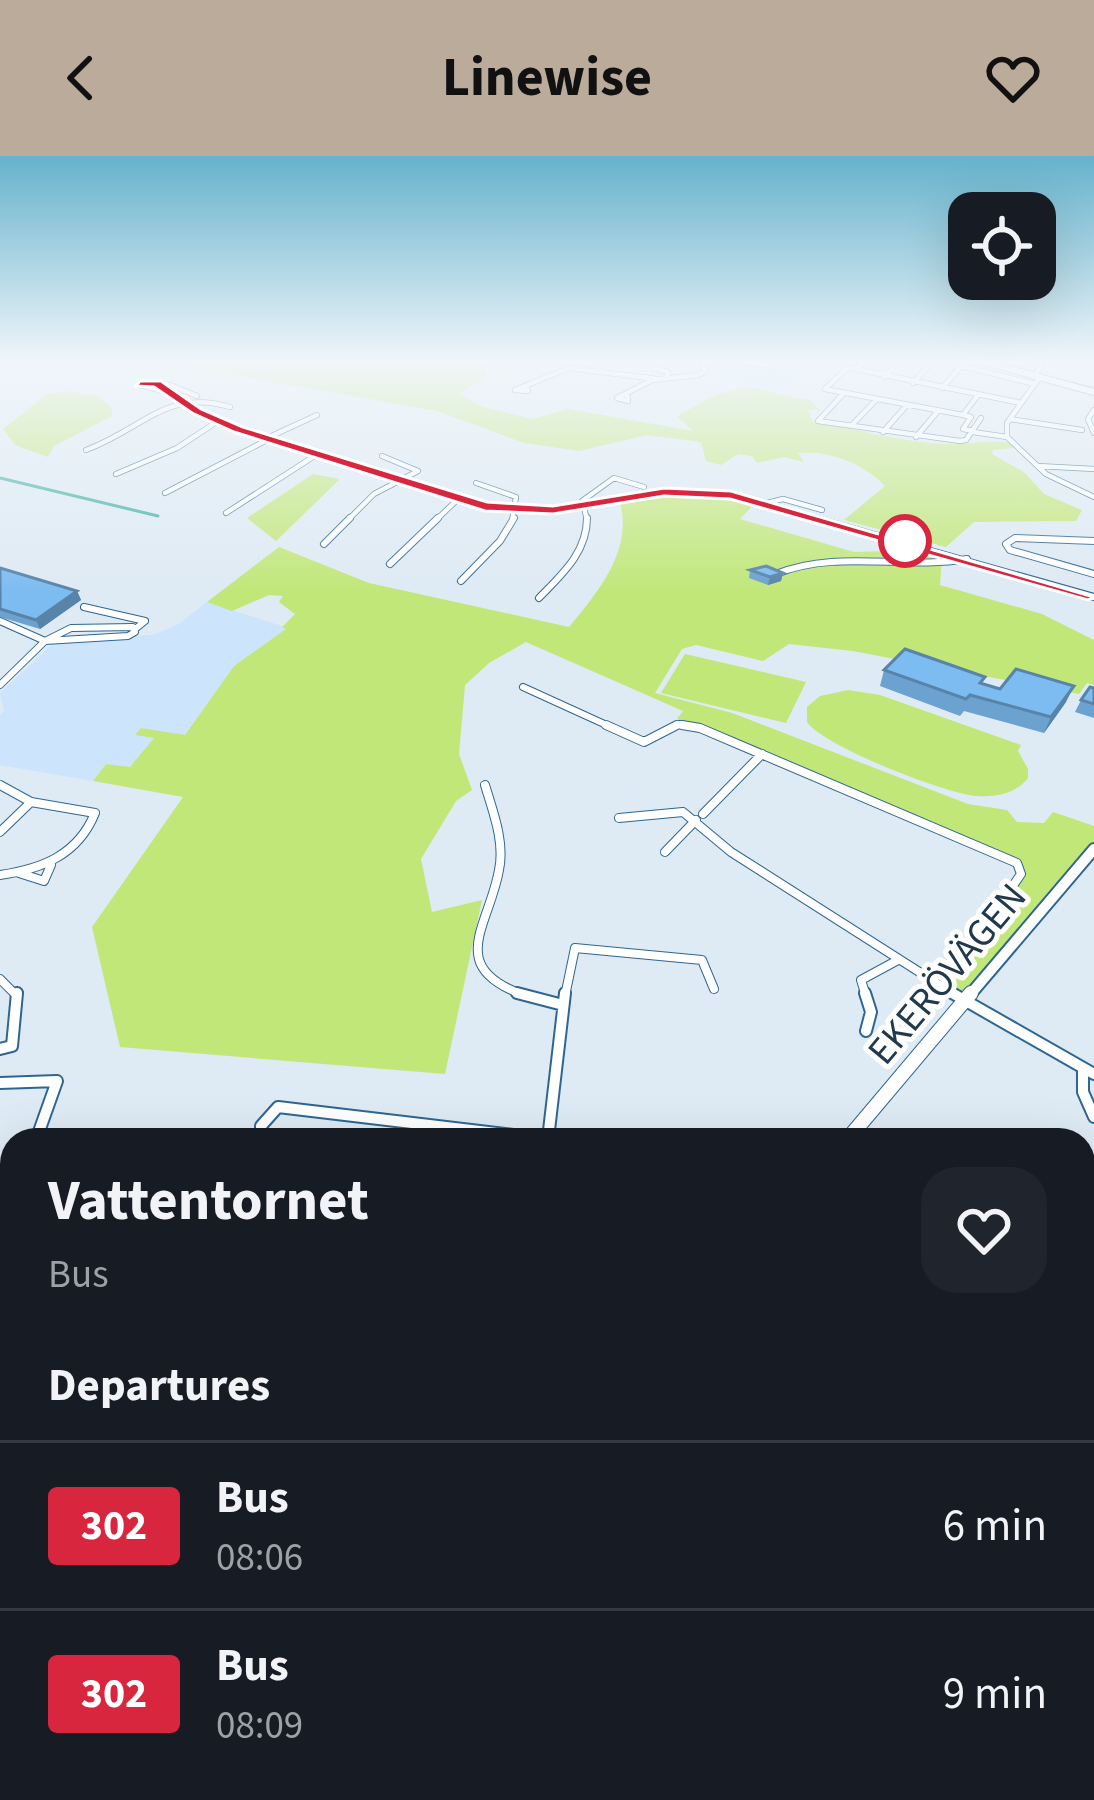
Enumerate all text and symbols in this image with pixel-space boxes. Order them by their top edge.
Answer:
text: Linewise [442,40,652,117]
icon: back [48,45,114,111]
icon: heart [980,45,1046,111]
map controls [948,192,1056,300]
button: locate [948,192,1056,300]
unlabelled marker [880,516,930,566]
street label: EKERÖVÄGEN [855,871,1040,1077]
text: Vattentornet [48,1161,369,1242]
button: heart [921,1167,1047,1293]
text: Bus [48,1247,109,1303]
text: Departures [48,1354,270,1418]
text: Bus [216,1466,289,1530]
text: 6 min [943,1494,1047,1558]
text: 302 [81,1496,147,1556]
text: 08:06 [216,1530,303,1586]
text: Bus [216,1634,289,1698]
text: 9 min [943,1662,1047,1726]
text: 302 [81,1664,147,1724]
text: 08:09 [216,1698,303,1754]

